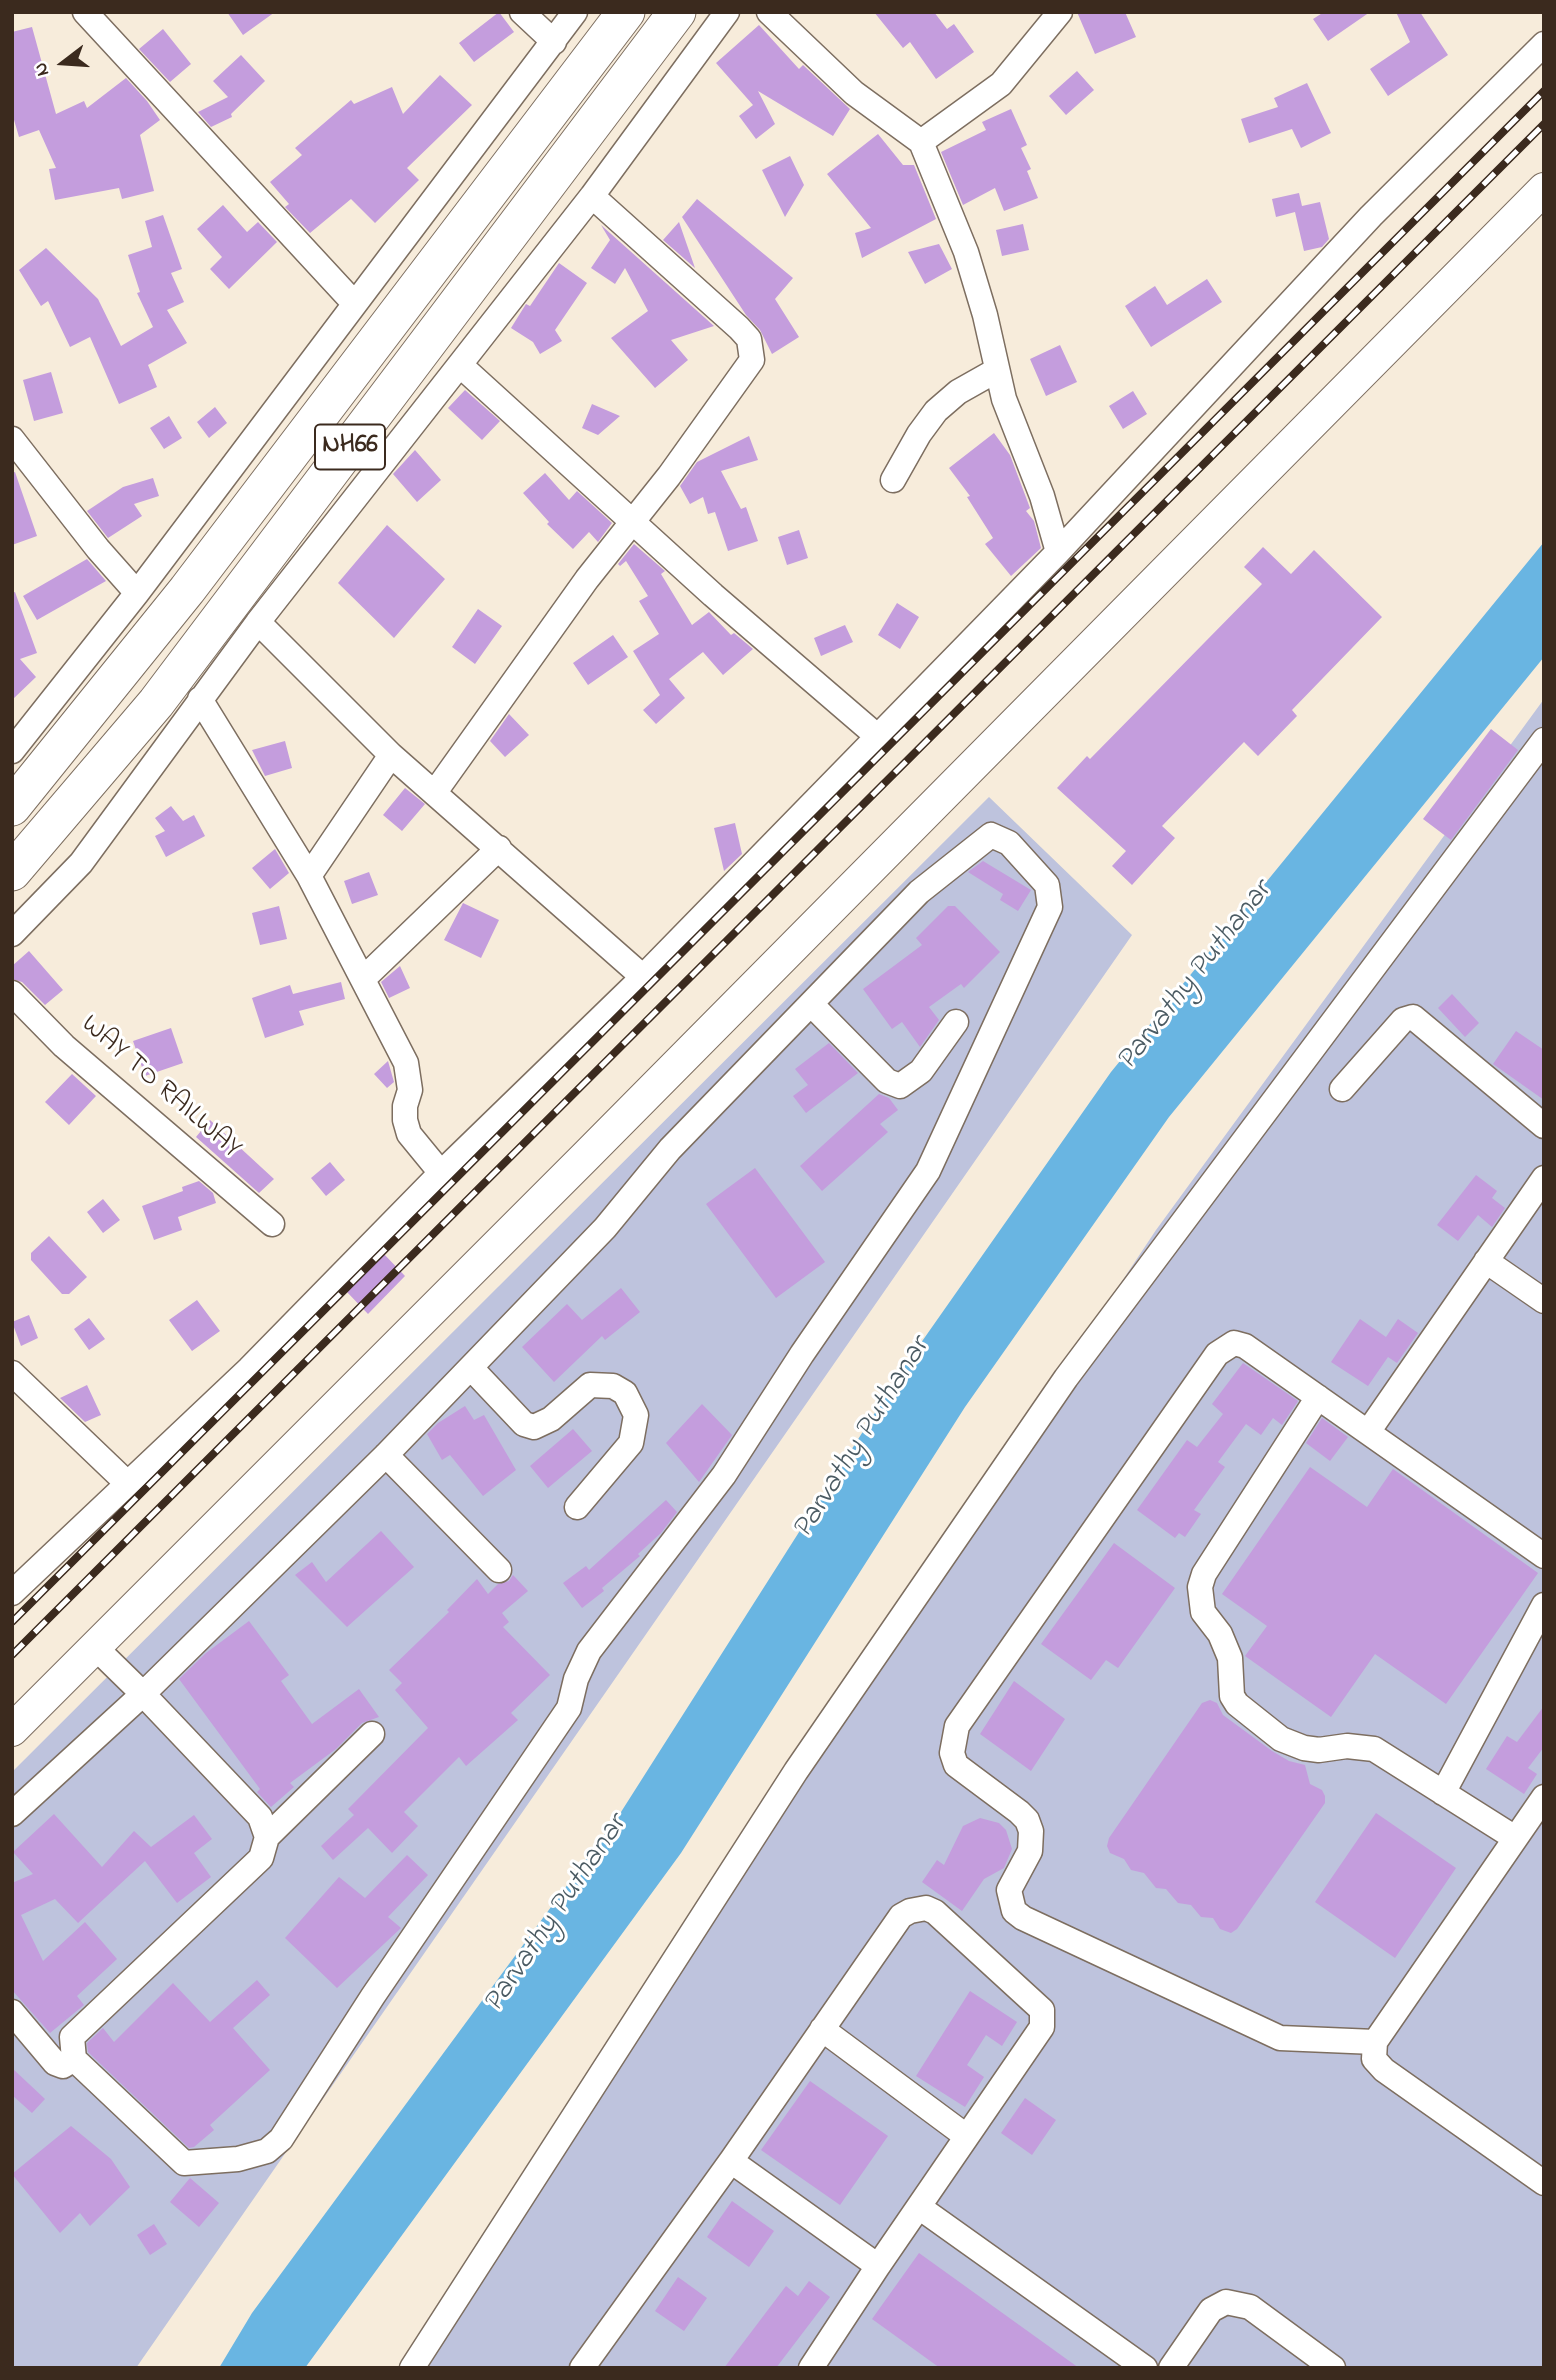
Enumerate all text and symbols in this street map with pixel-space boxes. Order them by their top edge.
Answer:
north arrow [28,28,98,98]
text: N [28,59,57,79]
road number: NH66 [315,424,385,470]
water label: Parvathy Puthanar [1111,875,1281,1079]
street label: WAY TO RAILWAY [73,1009,247,1167]
water label: Parvathy Puthanar [787,1332,939,1546]
water label: Parvathy Puthanar [478,1809,636,2021]

